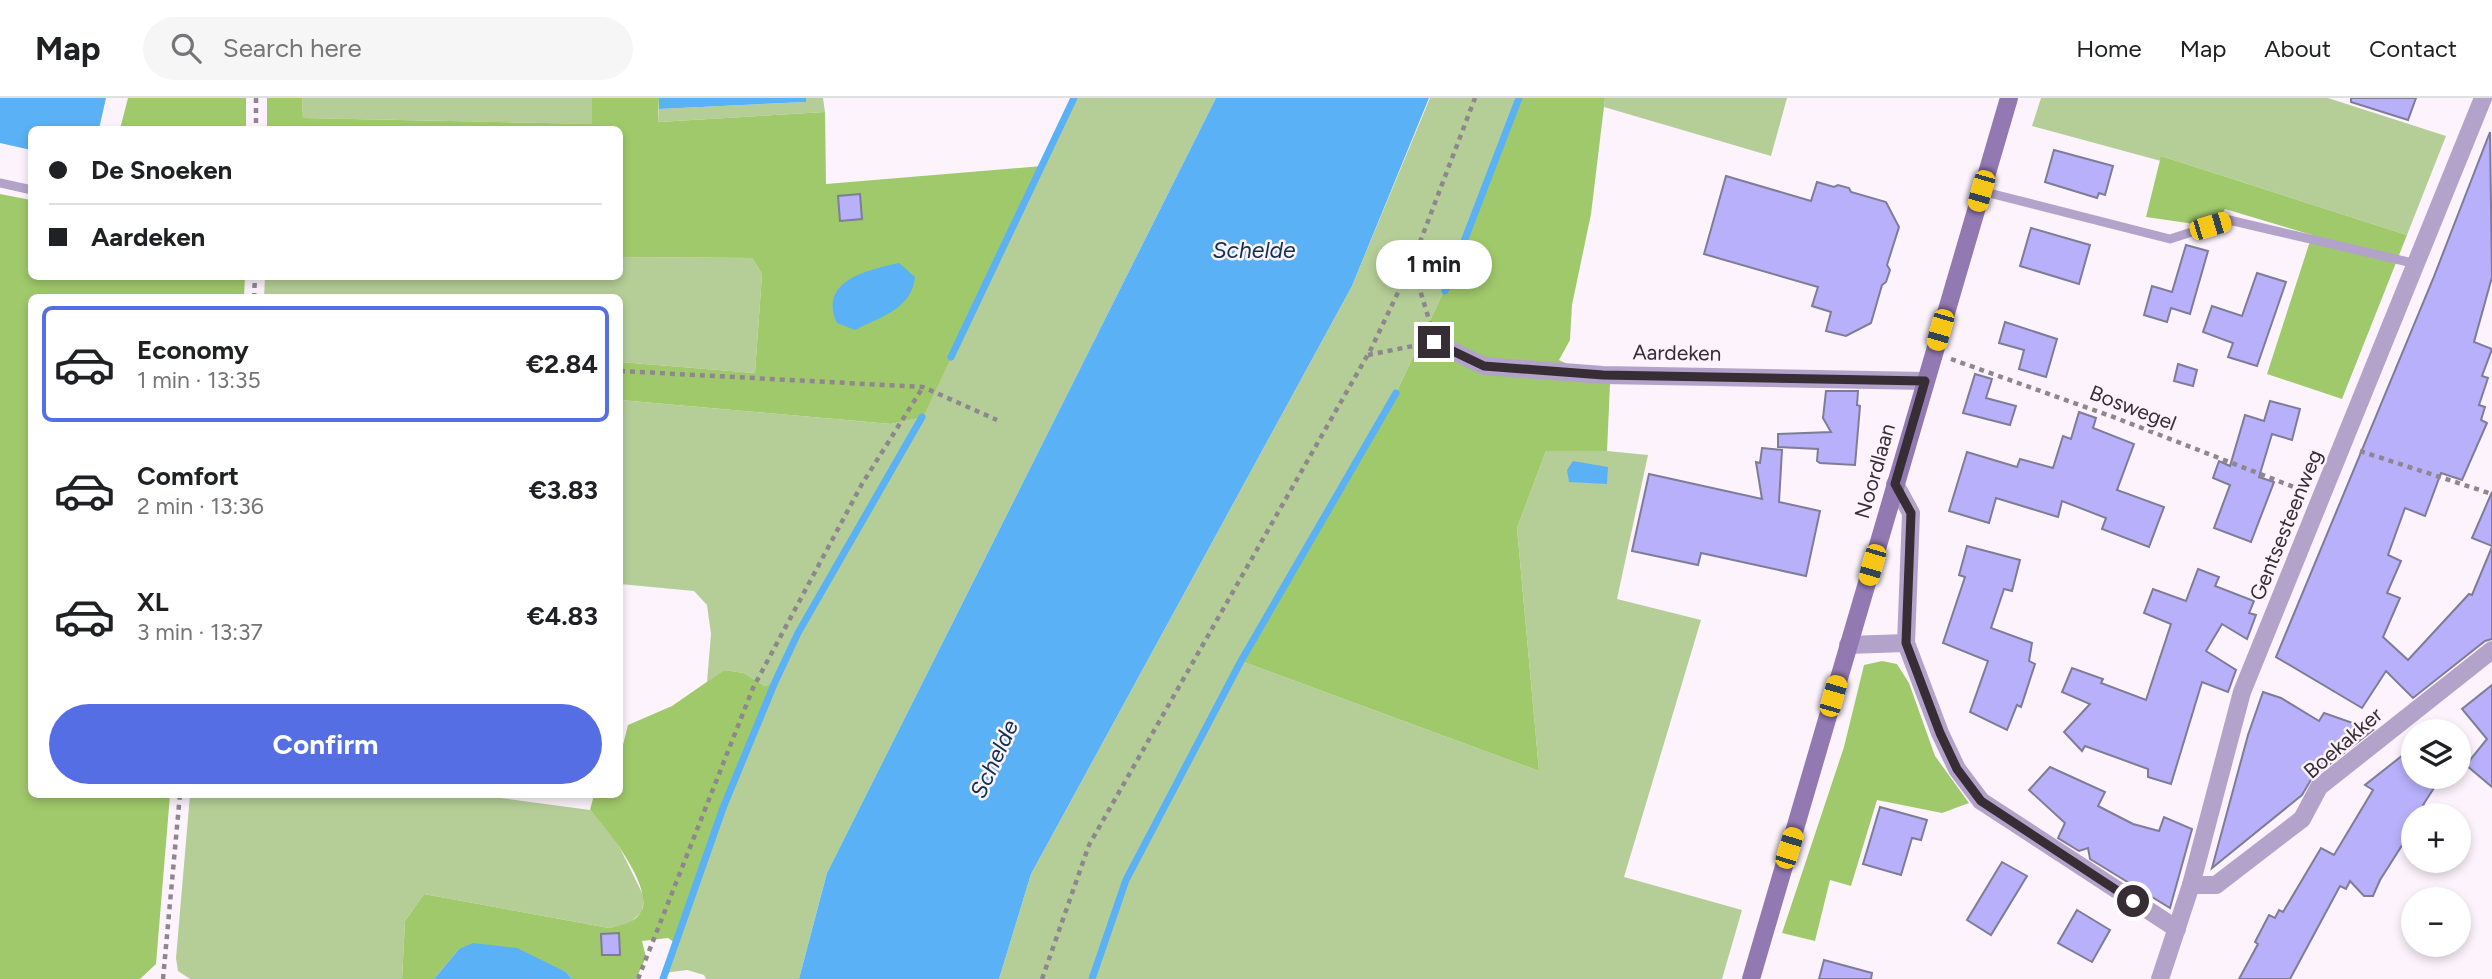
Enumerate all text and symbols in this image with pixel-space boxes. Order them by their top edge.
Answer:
search box [143,17,633,80]
text: Map [35,29,101,68]
icon: search [167,29,205,67]
text: Search here [223,32,362,64]
text: Home [2076,34,2142,63]
text: Map [2180,34,2226,63]
text: About [2264,34,2331,63]
text: Contact [2369,34,2457,63]
text: De Snoeken [91,154,232,186]
car [1966,168,1997,214]
car [2187,210,2234,242]
text: Aardeken [91,221,205,253]
water label: Schelde [1212,236,1296,264]
callout: 1 min [1376,240,1492,289]
text: 1 min [1407,250,1461,278]
car [1925,307,1956,353]
route end [1418,326,1450,358]
icon: car [53,333,116,396]
text: Economy [137,334,249,366]
street label: Aardeken [1632,339,1722,366]
text: €2.84 [526,348,598,380]
text: 1 min · 13:35 [137,366,261,394]
street label: Boswegel [2086,380,2180,435]
street label: Noordlaan [1849,420,1900,521]
street label: Gentsesteenweg [2244,446,2327,604]
icon: car [53,459,116,522]
text: Comfort [137,460,239,492]
text: €3.83 [529,474,598,506]
text: 2 min · 13:36 [137,492,264,520]
car [1857,542,1888,588]
icon: car [53,585,116,648]
text: XL [137,586,169,618]
text: €4.83 [527,600,598,632]
text: 3 min · 13:37 [137,618,263,646]
car [1818,673,1849,719]
street label: Boekakker [2298,702,2387,784]
button: Confirm [49,704,602,784]
water label: Schelde [964,715,1024,803]
map controls [2401,719,2471,957]
button: layers [2401,719,2471,789]
button: + [2401,803,2471,873]
car [1773,825,1806,871]
route start [2117,885,2149,917]
button: − [2401,887,2471,957]

